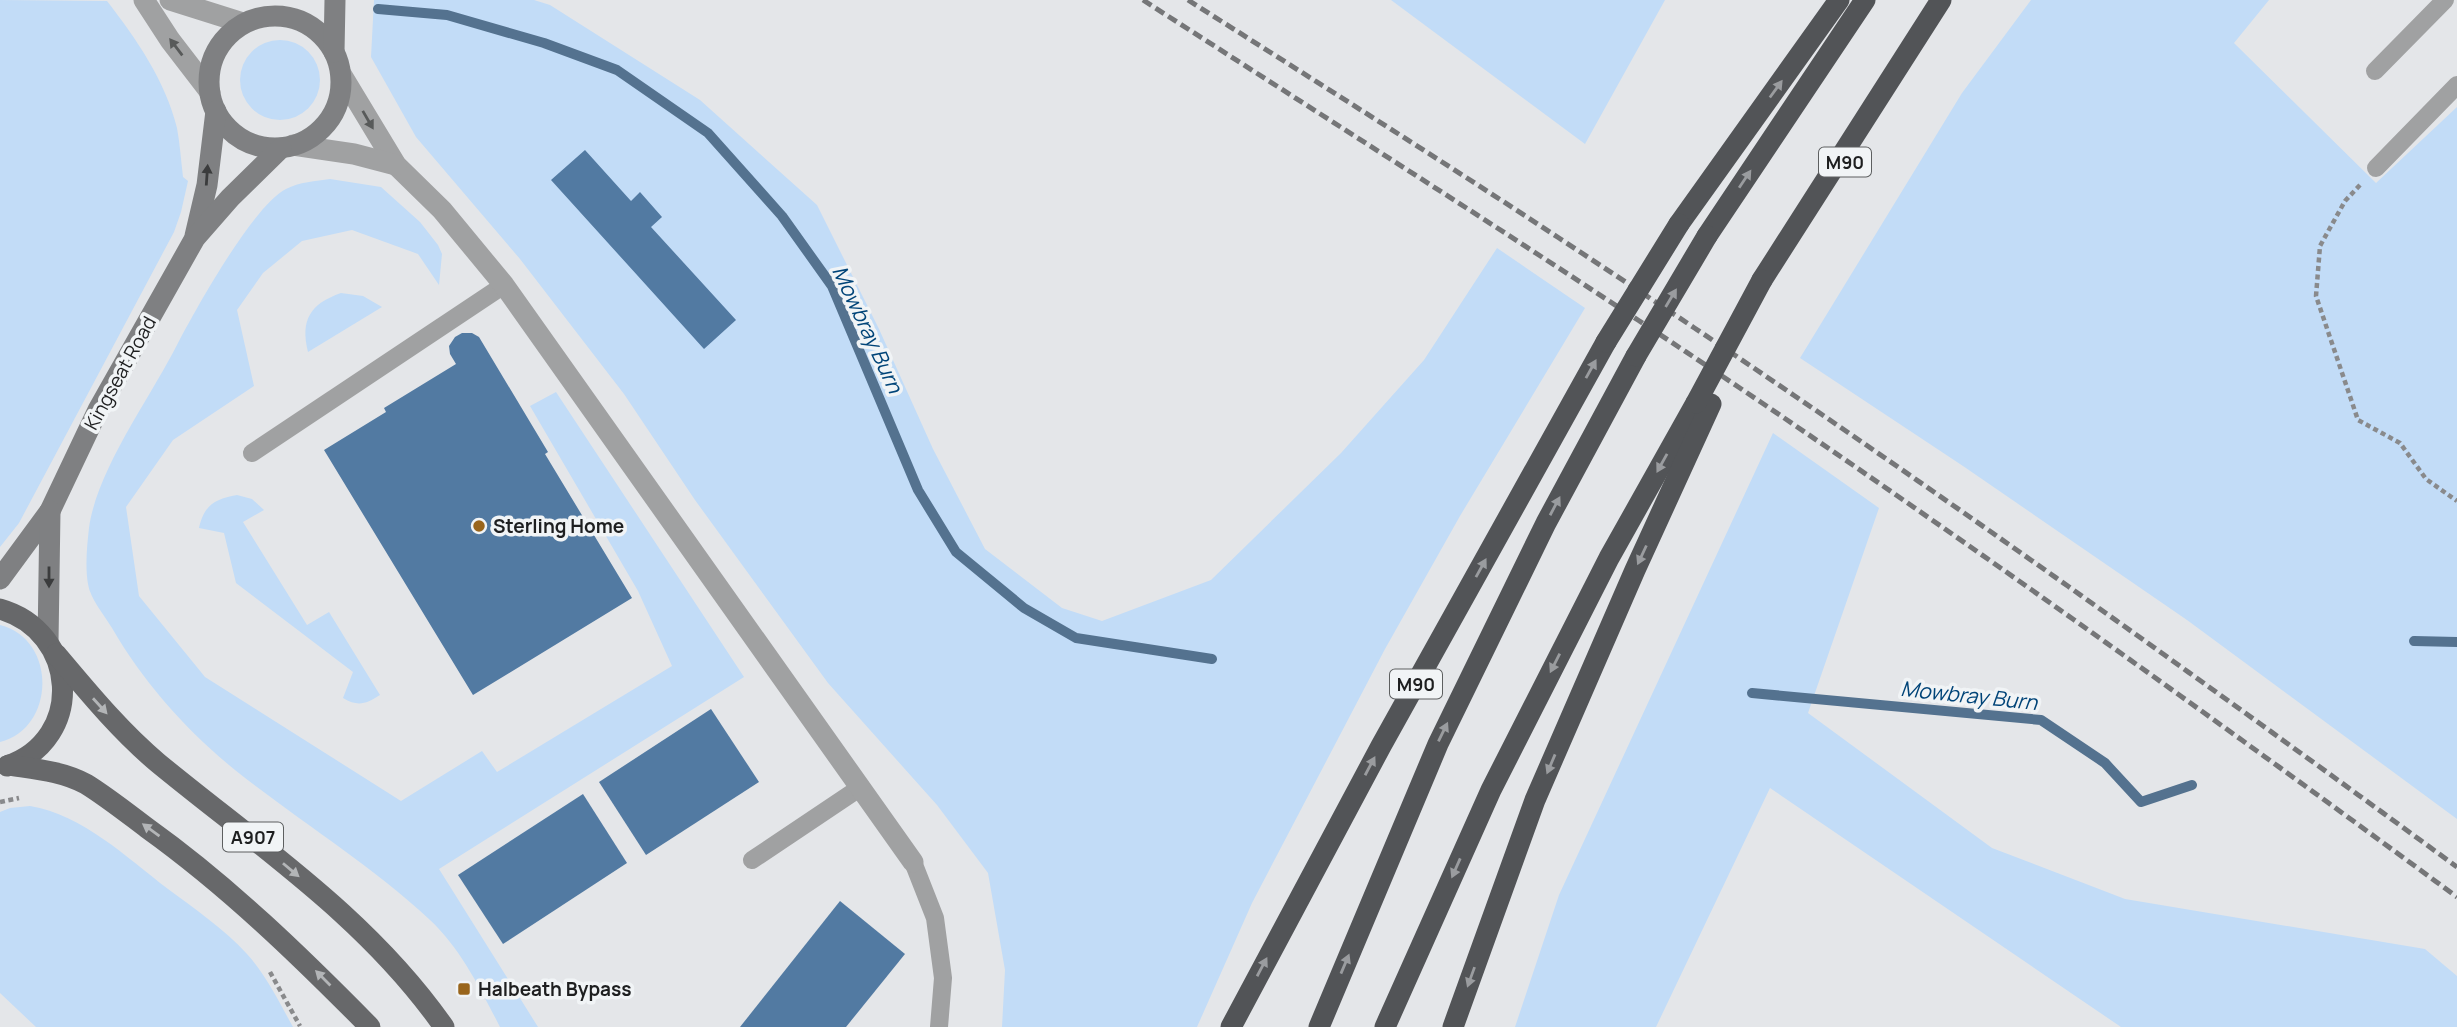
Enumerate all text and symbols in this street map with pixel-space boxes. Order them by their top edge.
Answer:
one-way arrow [169,38,183,56]
one-way arrow [1768,80,1782,98]
one-way arrow [362,111,374,130]
road number: M90 [1819,148,1871,176]
one-way arrow [202,163,213,185]
one-way arrow [1738,170,1752,188]
water label: Mowbray Burn [826,261,910,398]
one-way arrow [1665,288,1677,307]
street label: Kingseat Road [78,312,162,434]
one-way arrow [1585,359,1597,378]
one-way arrow [1657,453,1669,473]
one-way arrow [1549,496,1561,516]
place label: Sterling Home [493,513,624,539]
marker: Sterling Home [471,518,487,534]
one-way arrow [1636,545,1648,565]
one-way arrow [1475,558,1487,577]
one-way arrow [43,566,55,588]
one-way arrow [1550,654,1562,674]
road number: M90 [1390,670,1442,698]
water label: Mowbray Burn [1899,674,2040,716]
one-way arrow [92,697,108,715]
one-way arrow [1438,722,1449,742]
one-way arrow [1545,754,1557,774]
one-way arrow [1364,756,1376,776]
road number: A907 [223,822,283,852]
one-way arrow [141,823,160,837]
one-way arrow [1450,858,1462,878]
one-way arrow [282,862,300,877]
one-way arrow [1339,954,1351,974]
one-way arrow [1256,957,1268,976]
one-way arrow [1465,966,1476,987]
one-way arrow [314,970,331,987]
place label: Halbeath Bypass [478,976,632,1002]
marker: Halbeath Bypass [456,981,472,997]

